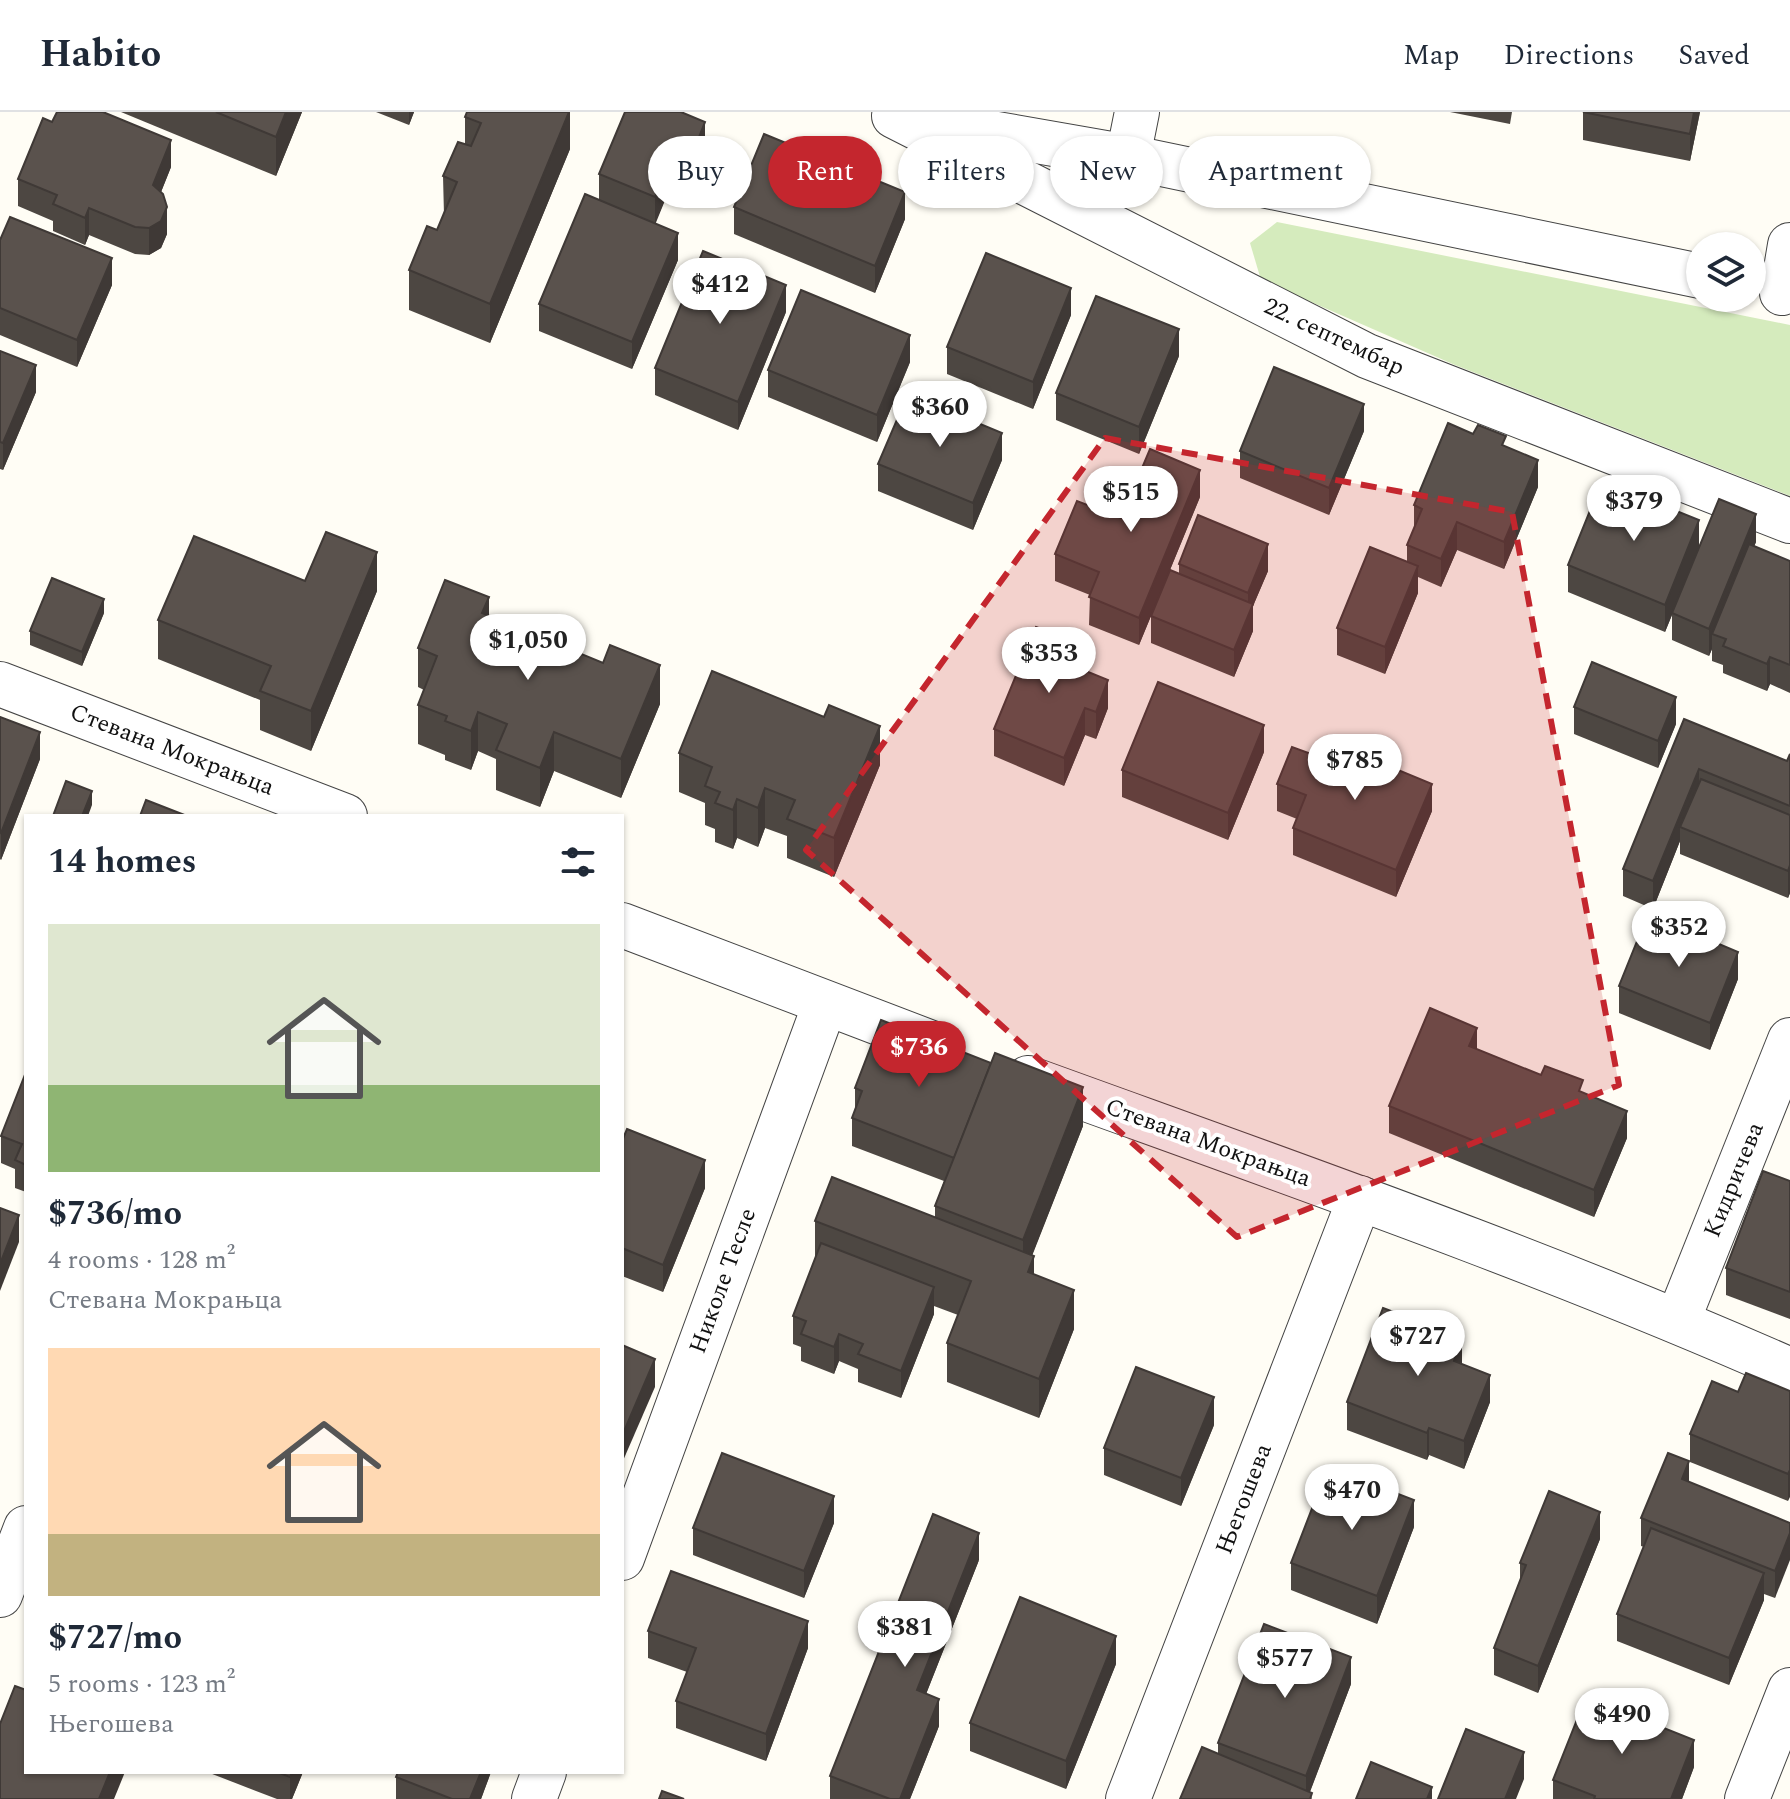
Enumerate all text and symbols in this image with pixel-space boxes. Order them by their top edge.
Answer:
text: Habito [40,26,161,84]
text: Map [1403,34,1460,77]
text: Directions [1504,34,1634,77]
text: Saved [1678,34,1750,77]
chip: Buy [648,136,752,208]
chip: Rent [768,136,882,208]
chip: Filters [898,136,1034,208]
chip: New [1050,136,1163,208]
chip: Apartment [1179,136,1371,208]
map controls [1686,232,1766,312]
button: layers [1686,232,1766,312]
pin: $412 [673,258,767,326]
text: $412 [691,264,749,304]
street label: 22. септембар [1258,289,1410,385]
pin: $360 [893,381,987,449]
text: $360 [911,387,969,427]
pin: $515 [1084,466,1178,534]
text: $515 [1102,472,1160,512]
pin: $379 [1587,475,1681,543]
text: $379 [1605,481,1663,521]
pin: $1,050 [463,614,593,682]
text: $1,050 [488,620,568,660]
pin: $353 [1002,627,1096,695]
text: $353 [1020,633,1078,673]
street label: Стевана Мокрањца [65,694,280,806]
pin: $785 [1308,734,1402,802]
text: $785 [1326,740,1384,780]
text: 14 homes [48,836,197,888]
icon: filters [556,840,600,884]
pin: $352 [1632,901,1726,969]
text: $352 [1650,907,1708,947]
icon: home [252,976,396,1120]
pin: $736 [872,1021,966,1089]
text: $736 [890,1027,948,1067]
street label: Стевана Мокрањца [1100,1089,1316,1197]
street label: Кидричева [1695,1117,1774,1243]
text: $736/mo [48,1188,182,1240]
street label: Николе Тесле [680,1203,766,1359]
text: 4 rooms · 128 m² [48,1240,235,1280]
text: Стевана Мокрањца [48,1280,282,1320]
pin: $727 [1371,1310,1465,1378]
text: $727 [1389,1316,1447,1356]
icon: home [252,1400,396,1544]
street label: Његошева [1206,1438,1282,1560]
pin: $470 [1305,1464,1399,1532]
text: $470 [1323,1470,1381,1510]
pin: $381 [858,1601,952,1669]
text: $381 [876,1607,934,1647]
text: $727/mo [48,1612,182,1664]
pin: $577 [1238,1632,1332,1700]
text: $577 [1256,1638,1314,1678]
text: 5 rooms · 123 m² [48,1664,235,1704]
pin: $490 [1575,1688,1669,1756]
text: $490 [1593,1694,1651,1734]
text: Његошева [48,1704,174,1744]

